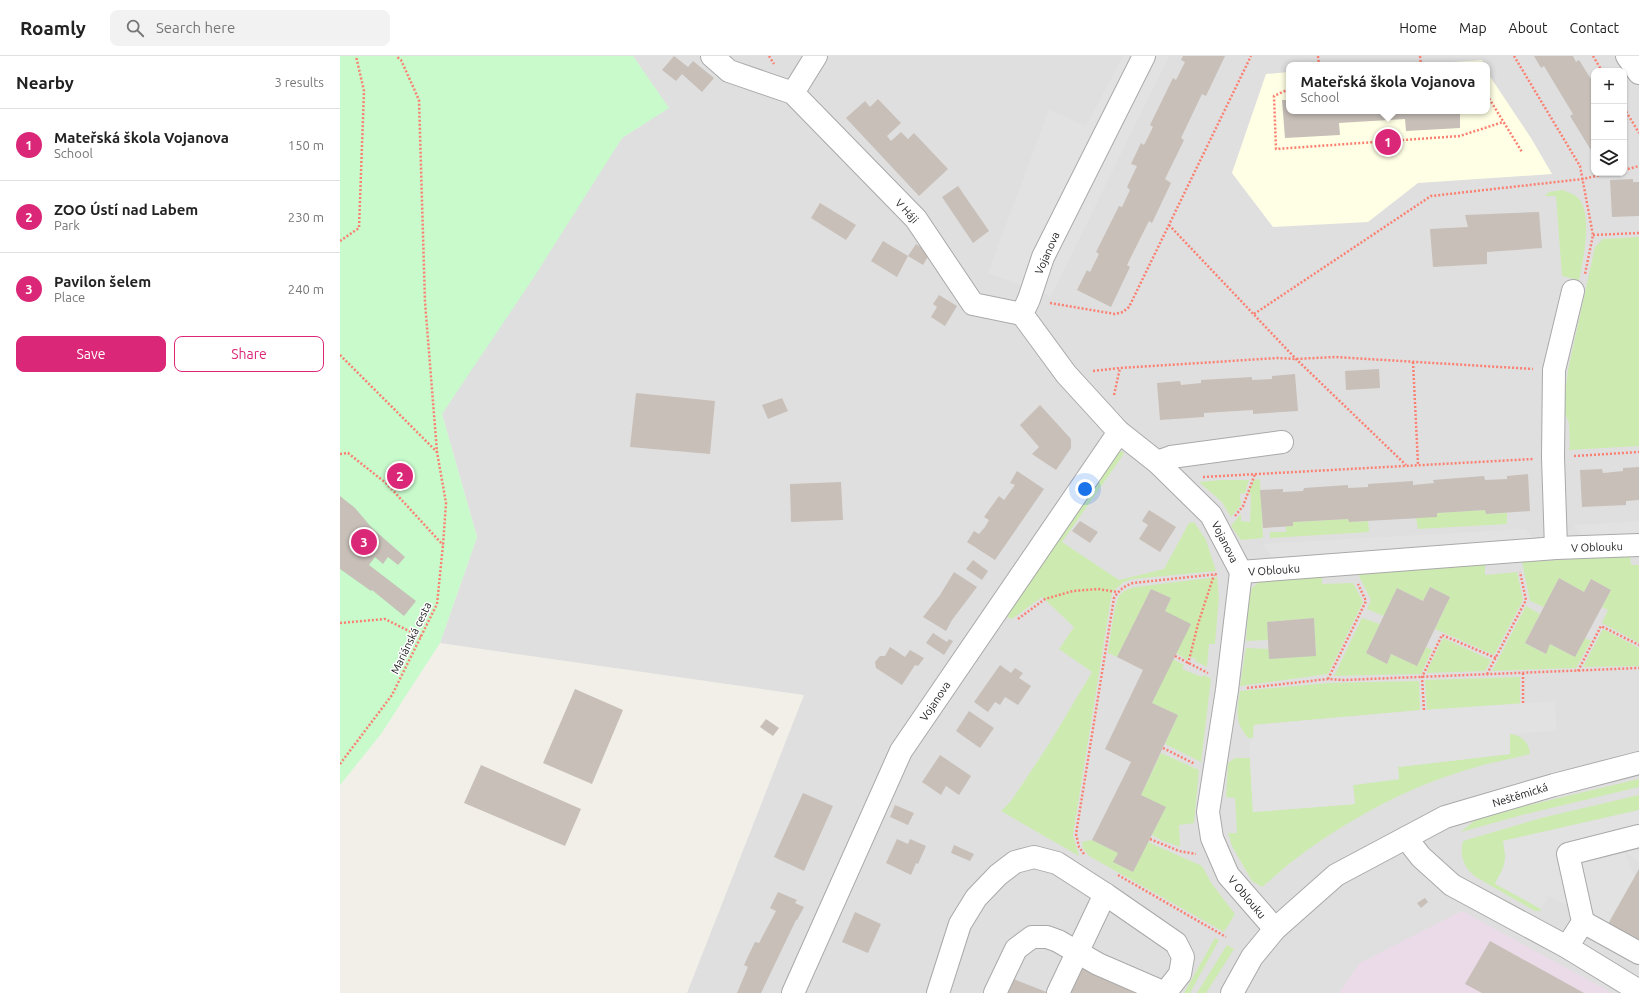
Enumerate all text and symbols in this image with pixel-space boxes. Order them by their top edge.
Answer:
search box [110,10,390,46]
text: Roamly [20,17,86,39]
icon: search [124,17,146,39]
text: Search here [156,19,235,36]
text: Home [1399,20,1437,36]
text: Map [1459,20,1487,36]
text: About [1509,20,1548,36]
text: Contact [1570,20,1619,36]
popup [1286,62,1490,114]
map controls [1591,68,1627,176]
button: + [1591,68,1627,104]
text: Nearby [16,73,74,92]
text: Mateřská škola Vojanova [1301,73,1475,90]
text: 3 results [274,75,324,89]
text: School [1301,90,1339,104]
button: − [1591,104,1627,140]
pin: 1 [1375,127,1401,157]
text: Mateřská škola Vojanova [54,129,229,146]
text: 1 [25,138,33,152]
text: 150 m [288,138,324,152]
button: layers [1591,140,1627,176]
text: School [54,146,93,160]
street label: V Háji [893,197,921,225]
text: ZOO Ústí nad Labem [54,201,198,218]
text: 2 [25,210,33,224]
text: 230 m [288,210,324,224]
text: Park [54,218,80,232]
street label: Vojanova [1032,230,1062,276]
text: Pavilon šelem [54,273,151,290]
text: 3 [25,282,33,296]
text: 240 m [288,282,324,296]
text: Place [54,290,85,304]
button: Save [16,336,166,372]
button: Share [174,336,324,372]
pin: 2 [387,461,413,491]
your location [1075,479,1095,499]
street label: Vojanova [1209,519,1241,565]
pin: 3 [351,527,377,557]
street label: V Oblouku [1571,540,1623,554]
street label: V Oblouku [1248,562,1300,578]
street label: Mariánská cesta [388,600,434,676]
street label: Vojanova [917,679,953,723]
street label: Neštěmická [1491,781,1549,809]
street label: V Oblouku [1226,873,1268,921]

